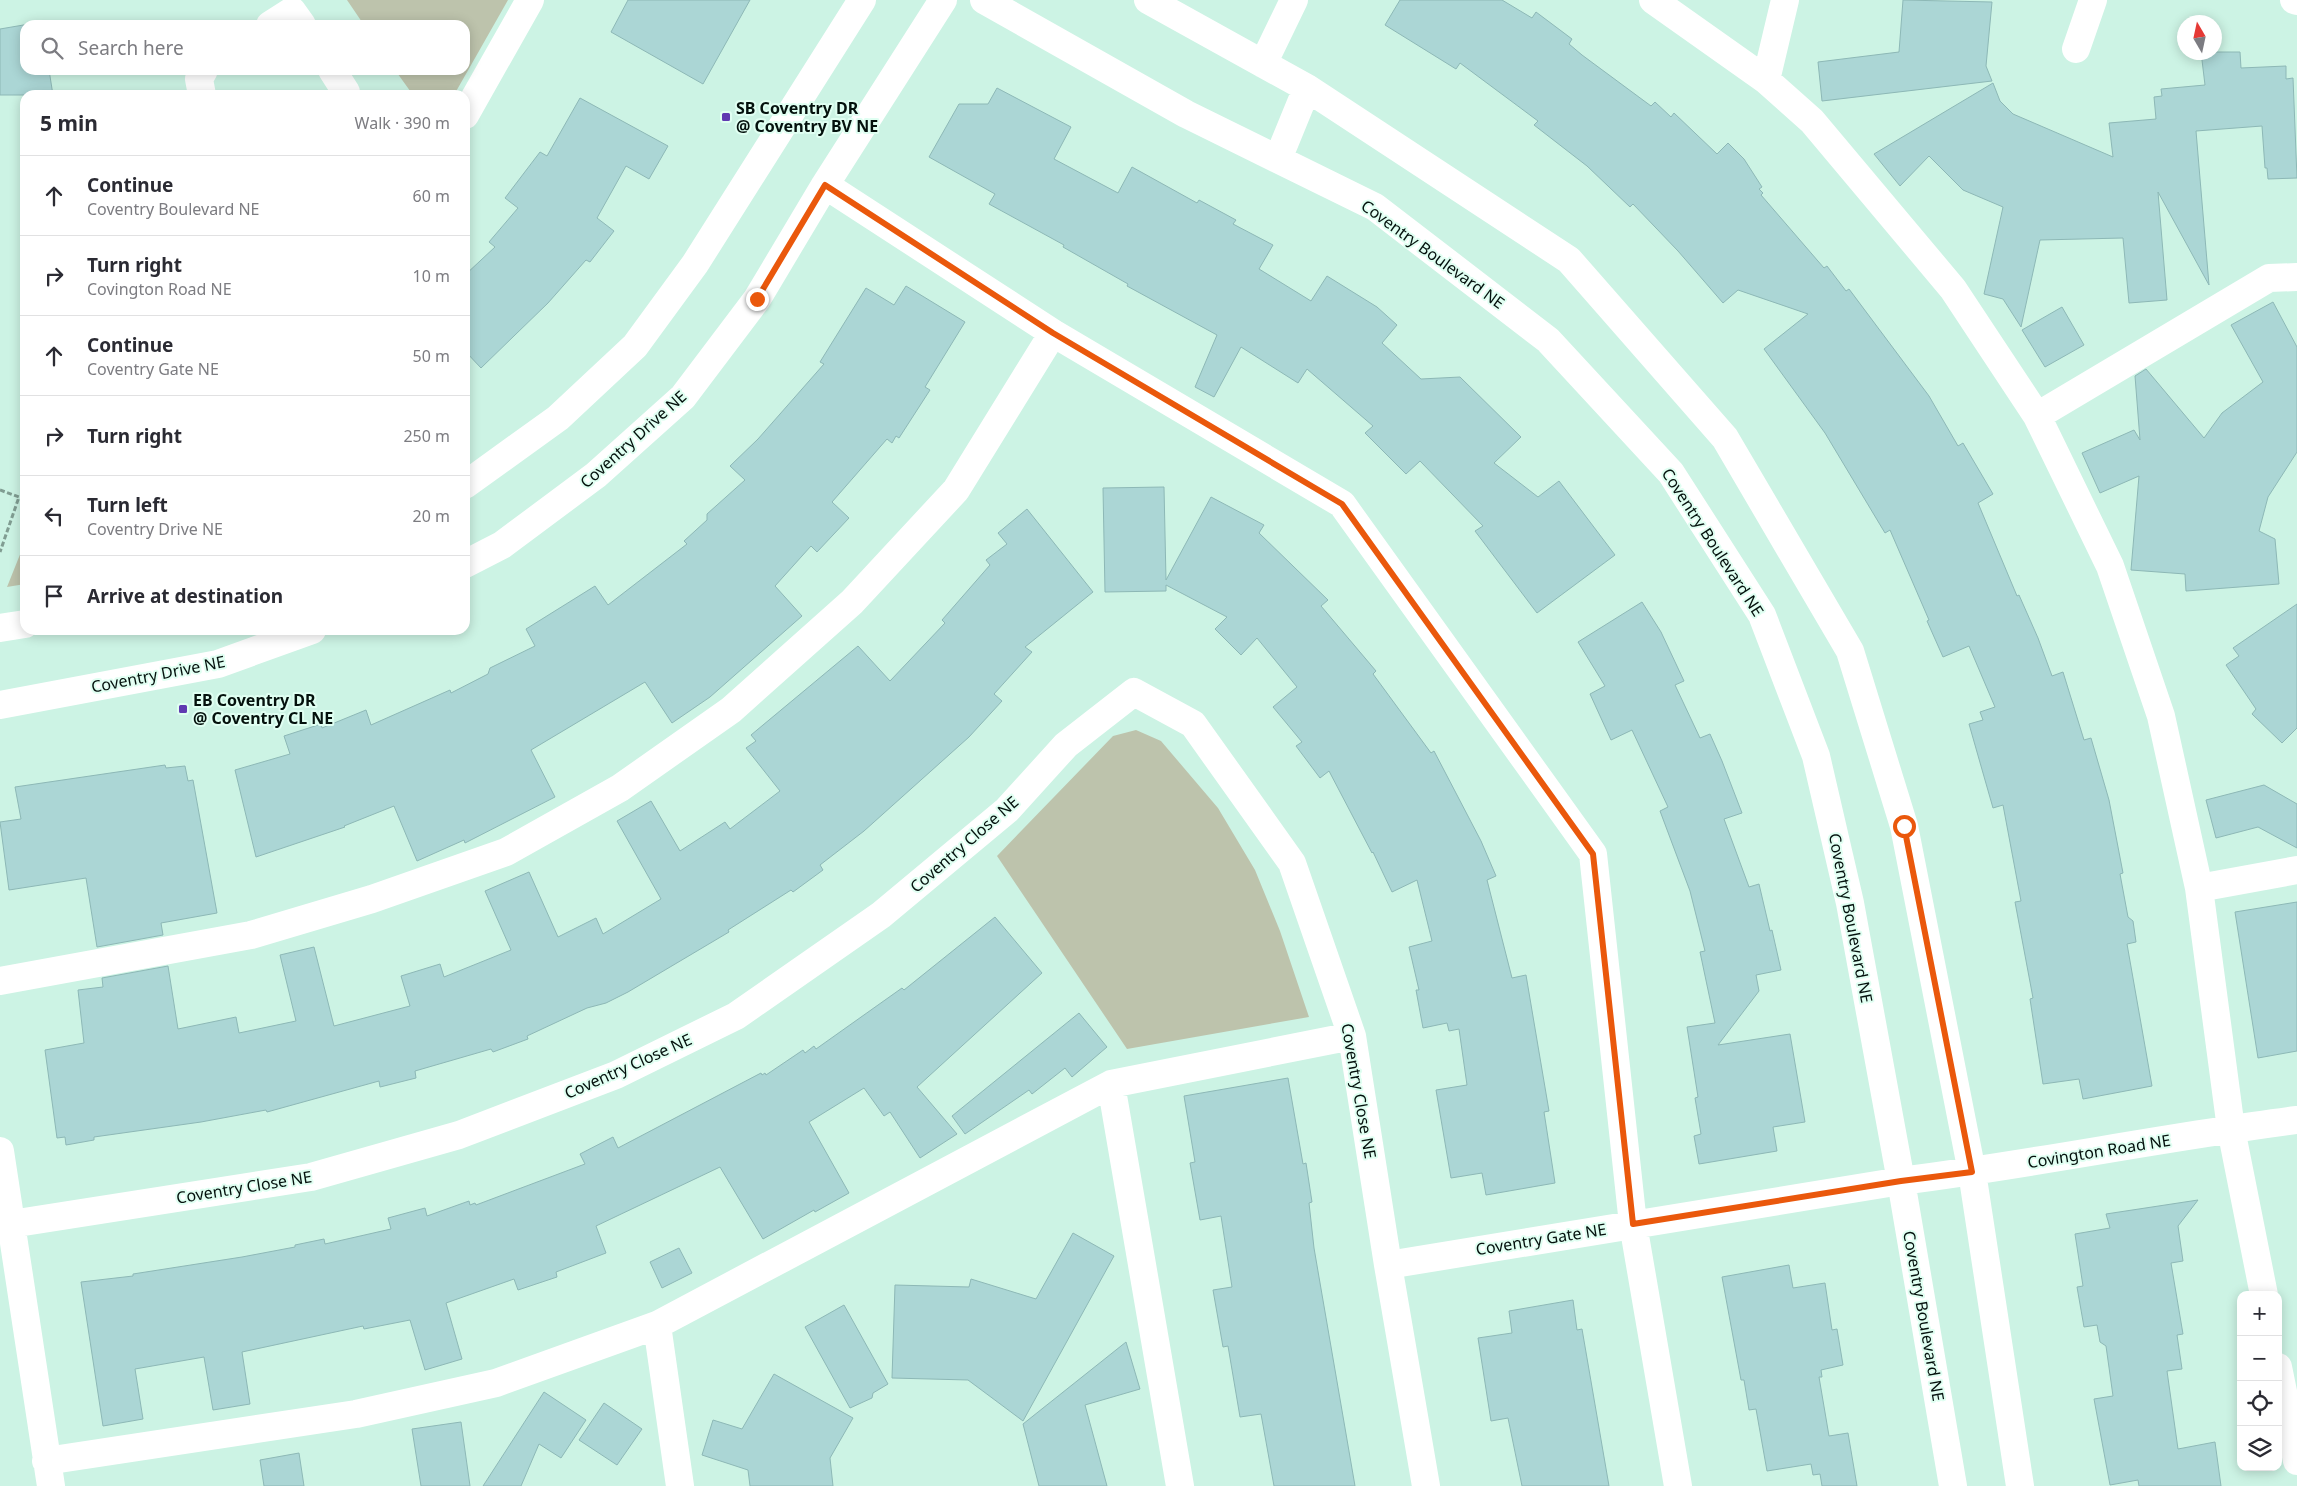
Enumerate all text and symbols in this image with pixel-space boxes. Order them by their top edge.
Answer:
north arrow [2177,15,2222,60]
search box [20,20,470,75]
icon: search [38,34,66,62]
text: Search here [78,35,184,61]
place label: SB Coventry DR @ Coventry BV NE [736,97,878,137]
text: 5 min [40,109,98,137]
marker: SB Coventry DR @ Coventry BV NE [720,111,732,123]
text: Walk · 390 m [355,112,450,134]
text: Continue [87,172,173,198]
icon: ahead [40,182,68,210]
text: 60 m [413,185,450,207]
street label: Coventry Boulevard NE [1357,194,1509,314]
text: Coventry Boulevard NE [87,198,259,220]
text: Turn right [87,252,182,278]
icon: right [40,262,68,290]
text: 10 m [413,265,450,287]
text: Covington Road NE [87,278,232,300]
route end [746,288,769,311]
text: Continue [87,332,173,358]
icon: ahead [40,342,68,370]
text: 50 m [413,345,450,367]
text: Coventry Gate NE [87,358,219,380]
street label: Coventry Drive NE [575,385,691,493]
icon: right [40,422,68,450]
text: Turn right [87,423,182,449]
text: 250 m [403,425,450,447]
street label: Coventry Boulevard NE [1657,464,1769,620]
text: Turn left [87,492,168,518]
icon: left [40,502,68,530]
text: 20 m [413,505,450,527]
text: Coventry Drive NE [87,518,223,540]
icon: arrive [40,582,68,610]
text: Arrive at destination [87,583,283,609]
street label: Coventry Drive NE [89,650,227,698]
place label: EB Coventry DR @ Coventry CL NE [193,689,333,729]
marker: EB Coventry DR @ Coventry CL NE [177,703,189,715]
street label: Coventry Close NE [905,791,1023,897]
route start [1893,815,1916,838]
street label: Coventry Boulevard NE [1824,831,1878,1005]
street label: Coventry Close NE [1336,1022,1382,1160]
street label: Coventry Close NE [561,1028,695,1104]
street label: Covington Road NE [2026,1129,2172,1173]
street label: Coventry Close NE [175,1165,313,1209]
street label: Coventry Gate NE [1474,1218,1608,1260]
street label: Coventry Boulevard NE [1898,1229,1950,1403]
map controls [2237,1291,2282,1471]
button: + [2237,1291,2282,1336]
button: − [2237,1336,2282,1381]
button: locate [2237,1381,2282,1426]
button: layers [2237,1426,2282,1471]

